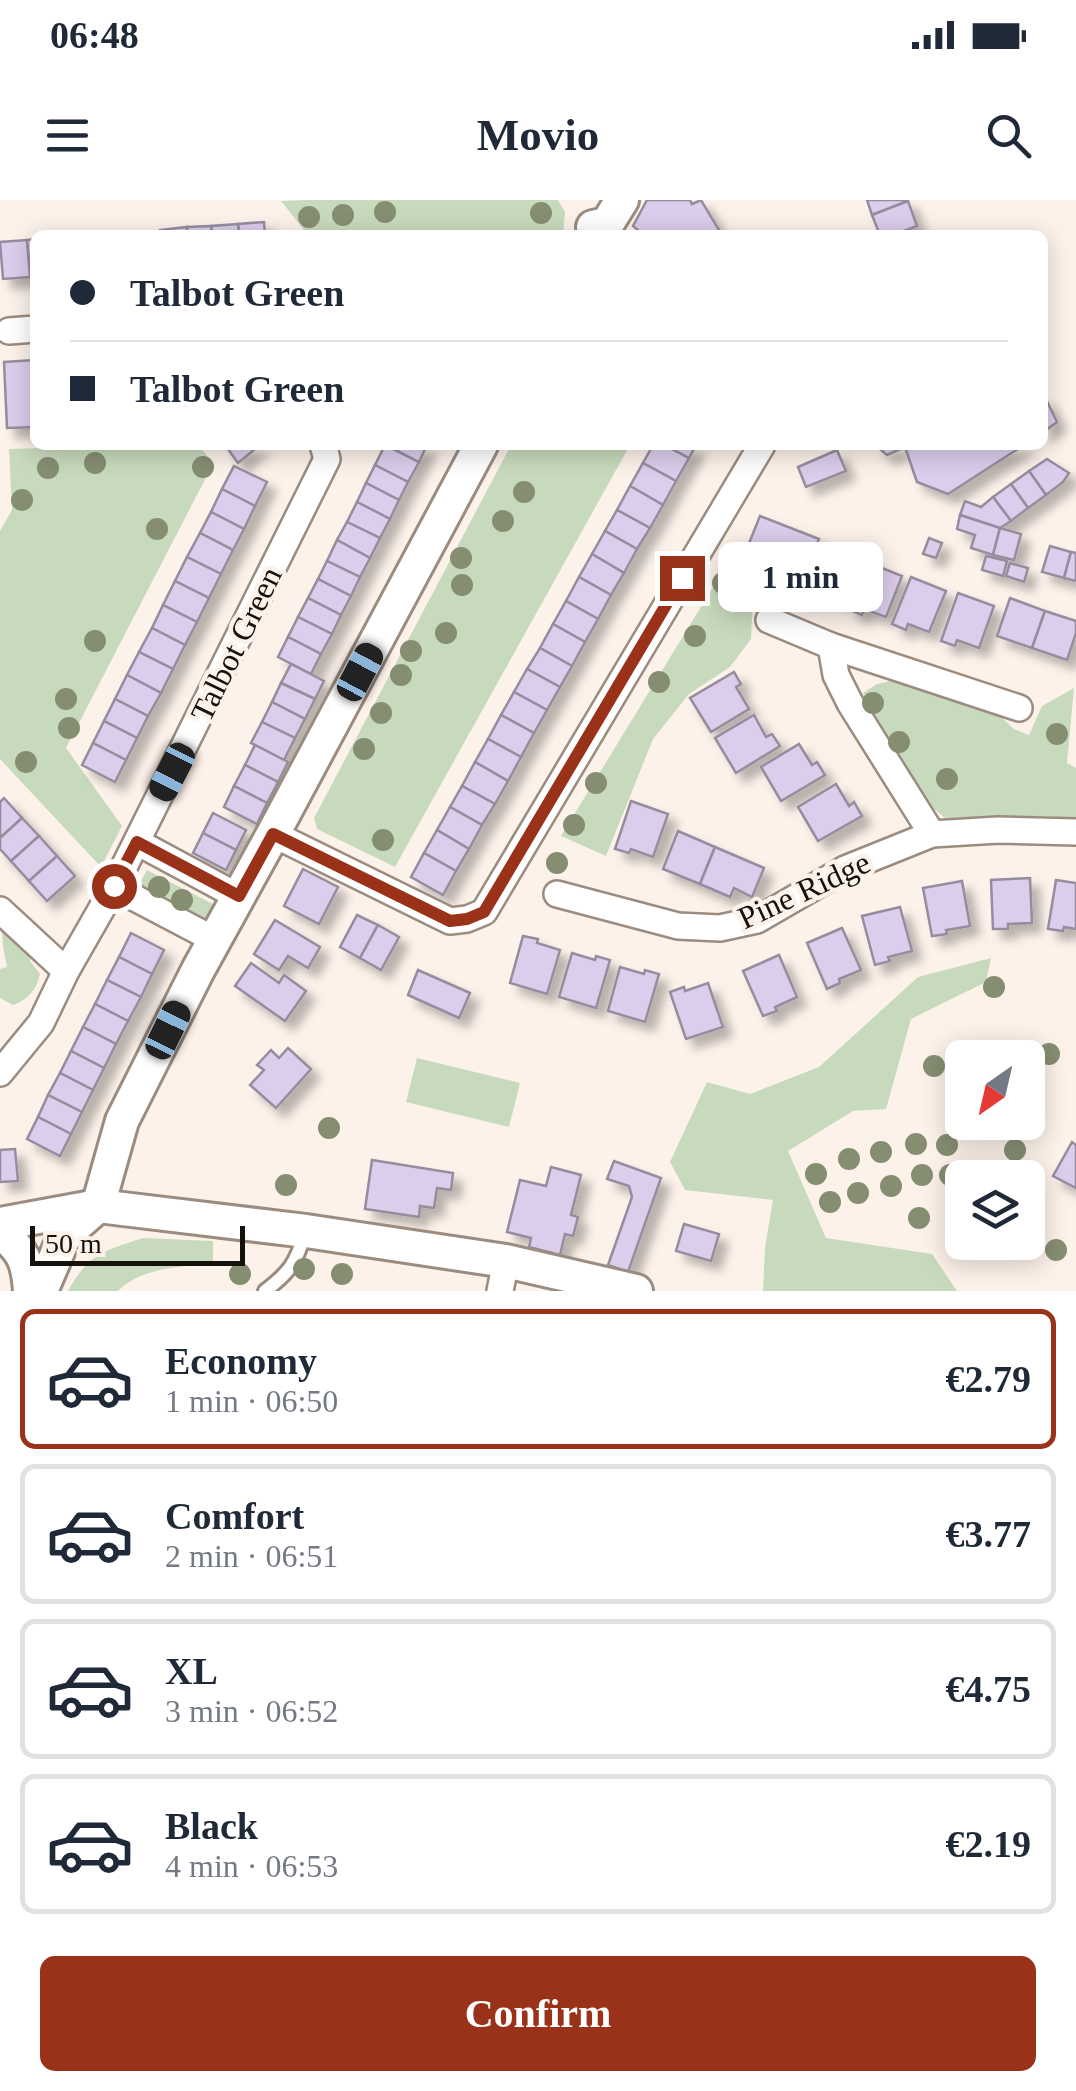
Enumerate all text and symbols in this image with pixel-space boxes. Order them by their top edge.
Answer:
text: 06:48 [50,14,139,56]
icon: menu [40,108,95,163]
icon: search [981,108,1036,163]
text: Movio [477,110,599,160]
text: Talbot Green [130,272,344,314]
text: Talbot Green [130,368,344,410]
callout: 1 min [717,543,882,613]
route end [660,556,705,601]
text: 1 min [762,559,839,595]
street label: Talbot Green [183,561,289,727]
car [333,638,387,706]
car [145,738,199,806]
street label: Pine Ridge [732,844,876,936]
route start [92,864,137,909]
car [141,996,195,1064]
north arrow [945,1040,1045,1140]
map controls [945,1040,1045,1260]
button: layers [945,1160,1045,1260]
scale bar [30,1221,245,1266]
text: 50 m [45,1228,102,1259]
icon: car [45,1334,135,1424]
text: Economy [165,1340,317,1382]
text: €2.79 [946,1358,1031,1400]
text: 1 min · 06:50 [165,1383,338,1419]
icon: car [45,1489,135,1579]
text: Comfort [165,1495,304,1537]
text: €3.77 [946,1513,1031,1555]
text: 2 min · 06:51 [165,1538,338,1574]
icon: car [45,1644,135,1734]
text: XL [165,1650,218,1692]
text: €4.75 [946,1668,1031,1710]
text: 3 min · 06:52 [165,1693,338,1729]
icon: car [45,1799,135,1889]
text: Black [165,1805,258,1847]
text: €2.19 [946,1823,1031,1865]
text: 4 min · 06:53 [165,1848,338,1884]
button: Confirm [40,1956,1036,2071]

